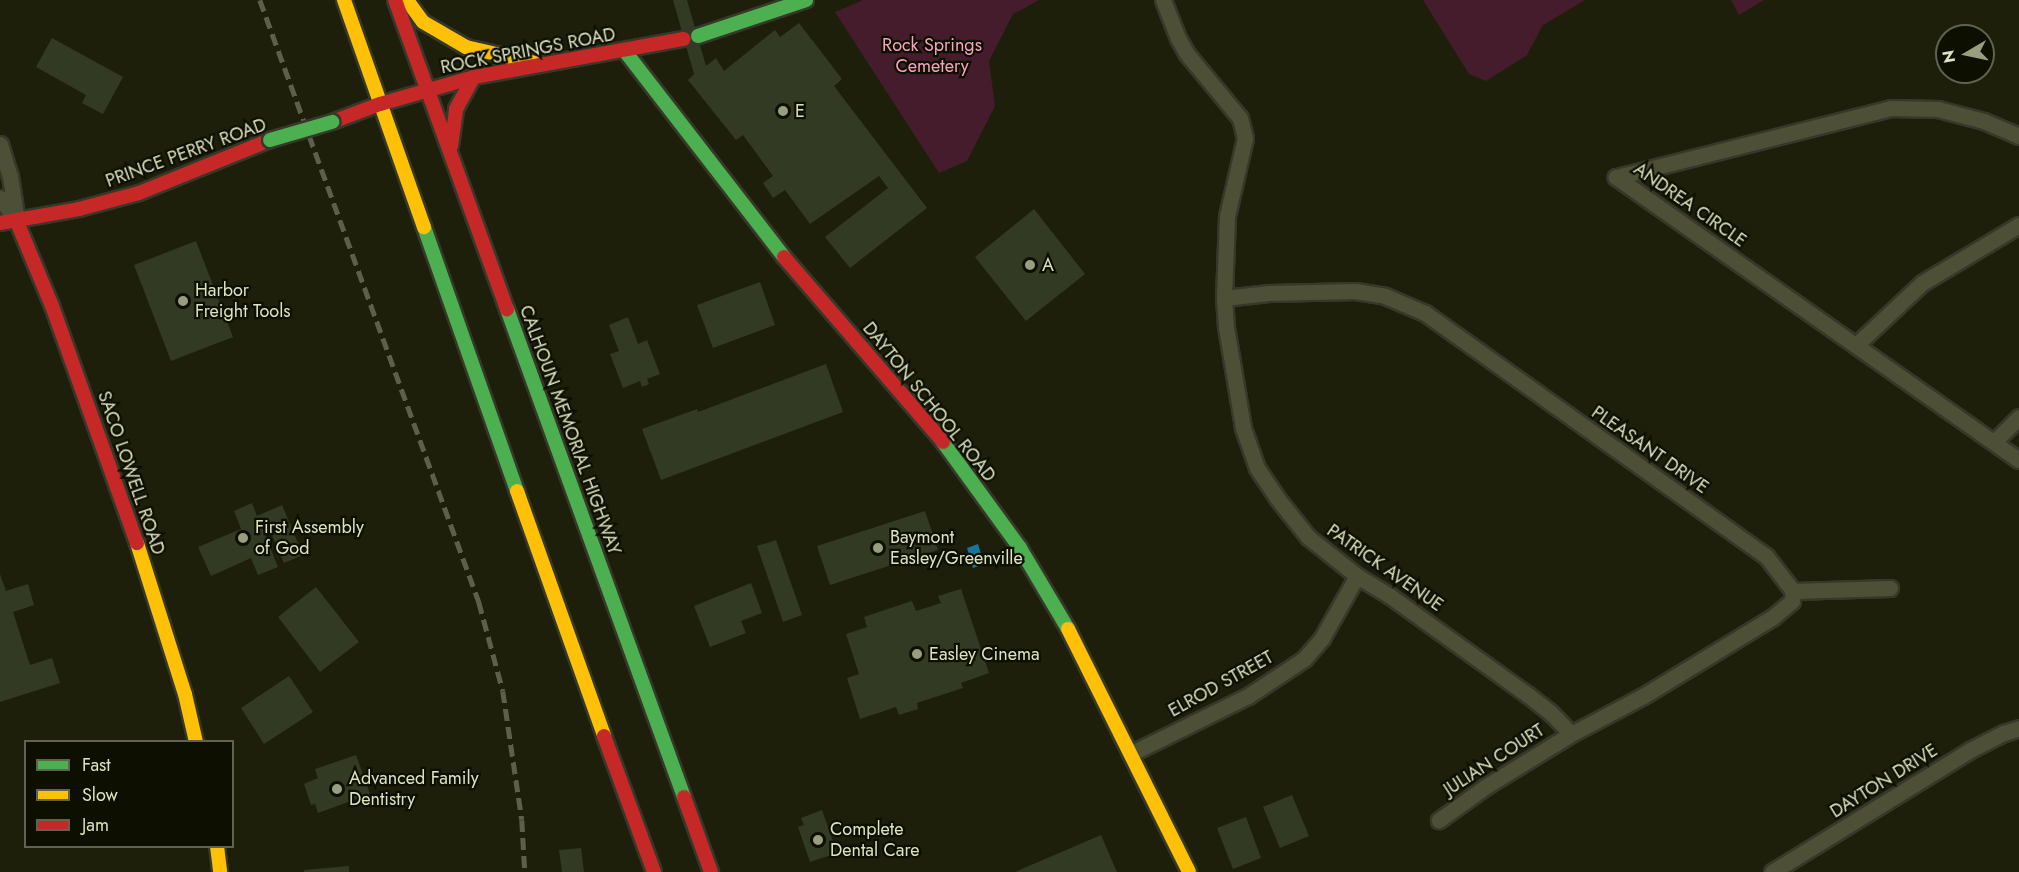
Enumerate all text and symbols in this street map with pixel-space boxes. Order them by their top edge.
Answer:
street label: ROCK SPRINGS ROAD [439,23,617,79]
north arrow [1935,24,1995,84]
park label: Rock Springs Cemetery [882,35,982,78]
text: N [1936,49,1961,65]
place label: E [795,100,805,122]
marker: E [776,104,790,118]
street label: PRINCE PERRY ROAD [103,114,269,192]
street label: ANDREA CIRCLE [1630,158,1750,252]
place label: A [1042,254,1054,276]
marker: A [1023,258,1037,272]
place label: Harbor Freight Tools [195,280,291,322]
marker: Harbor Freight Tools [176,294,190,308]
street label: CALHOUN MEMORIAL HIGHWAY [515,302,625,558]
street label: DAYTON SCHOOL ROAD [858,318,1000,486]
street label: SACO LOWELL ROAD [93,388,169,558]
street label: PLEASANT DRIVE [1587,402,1713,498]
place label: First Assembly of God [255,517,364,560]
street label: PATRICK AVENUE [1323,520,1447,616]
place label: Baymont Easley/Greenville [890,527,1023,570]
marker: First Assembly of God [236,531,250,545]
marker: Baymont Easley/Greenville [871,541,885,555]
place label: Easley Cinema [929,643,1040,665]
street label: ELROD STREET [1165,646,1277,722]
marker: Easley Cinema [910,647,924,661]
street label: JULIAN COURT [1440,719,1548,801]
street label: DAYTON DRIVE [1826,739,1942,823]
legend [24,740,234,848]
text: Fast [82,752,111,778]
place label: Advanced Family Dentistry [349,768,479,810]
text: Slow [82,782,118,808]
marker: Advanced Family Dentistry [330,782,344,796]
text: Jam [82,812,109,838]
place label: Complete Dental Care [830,819,920,862]
marker: Complete Dental Care [811,833,825,847]

